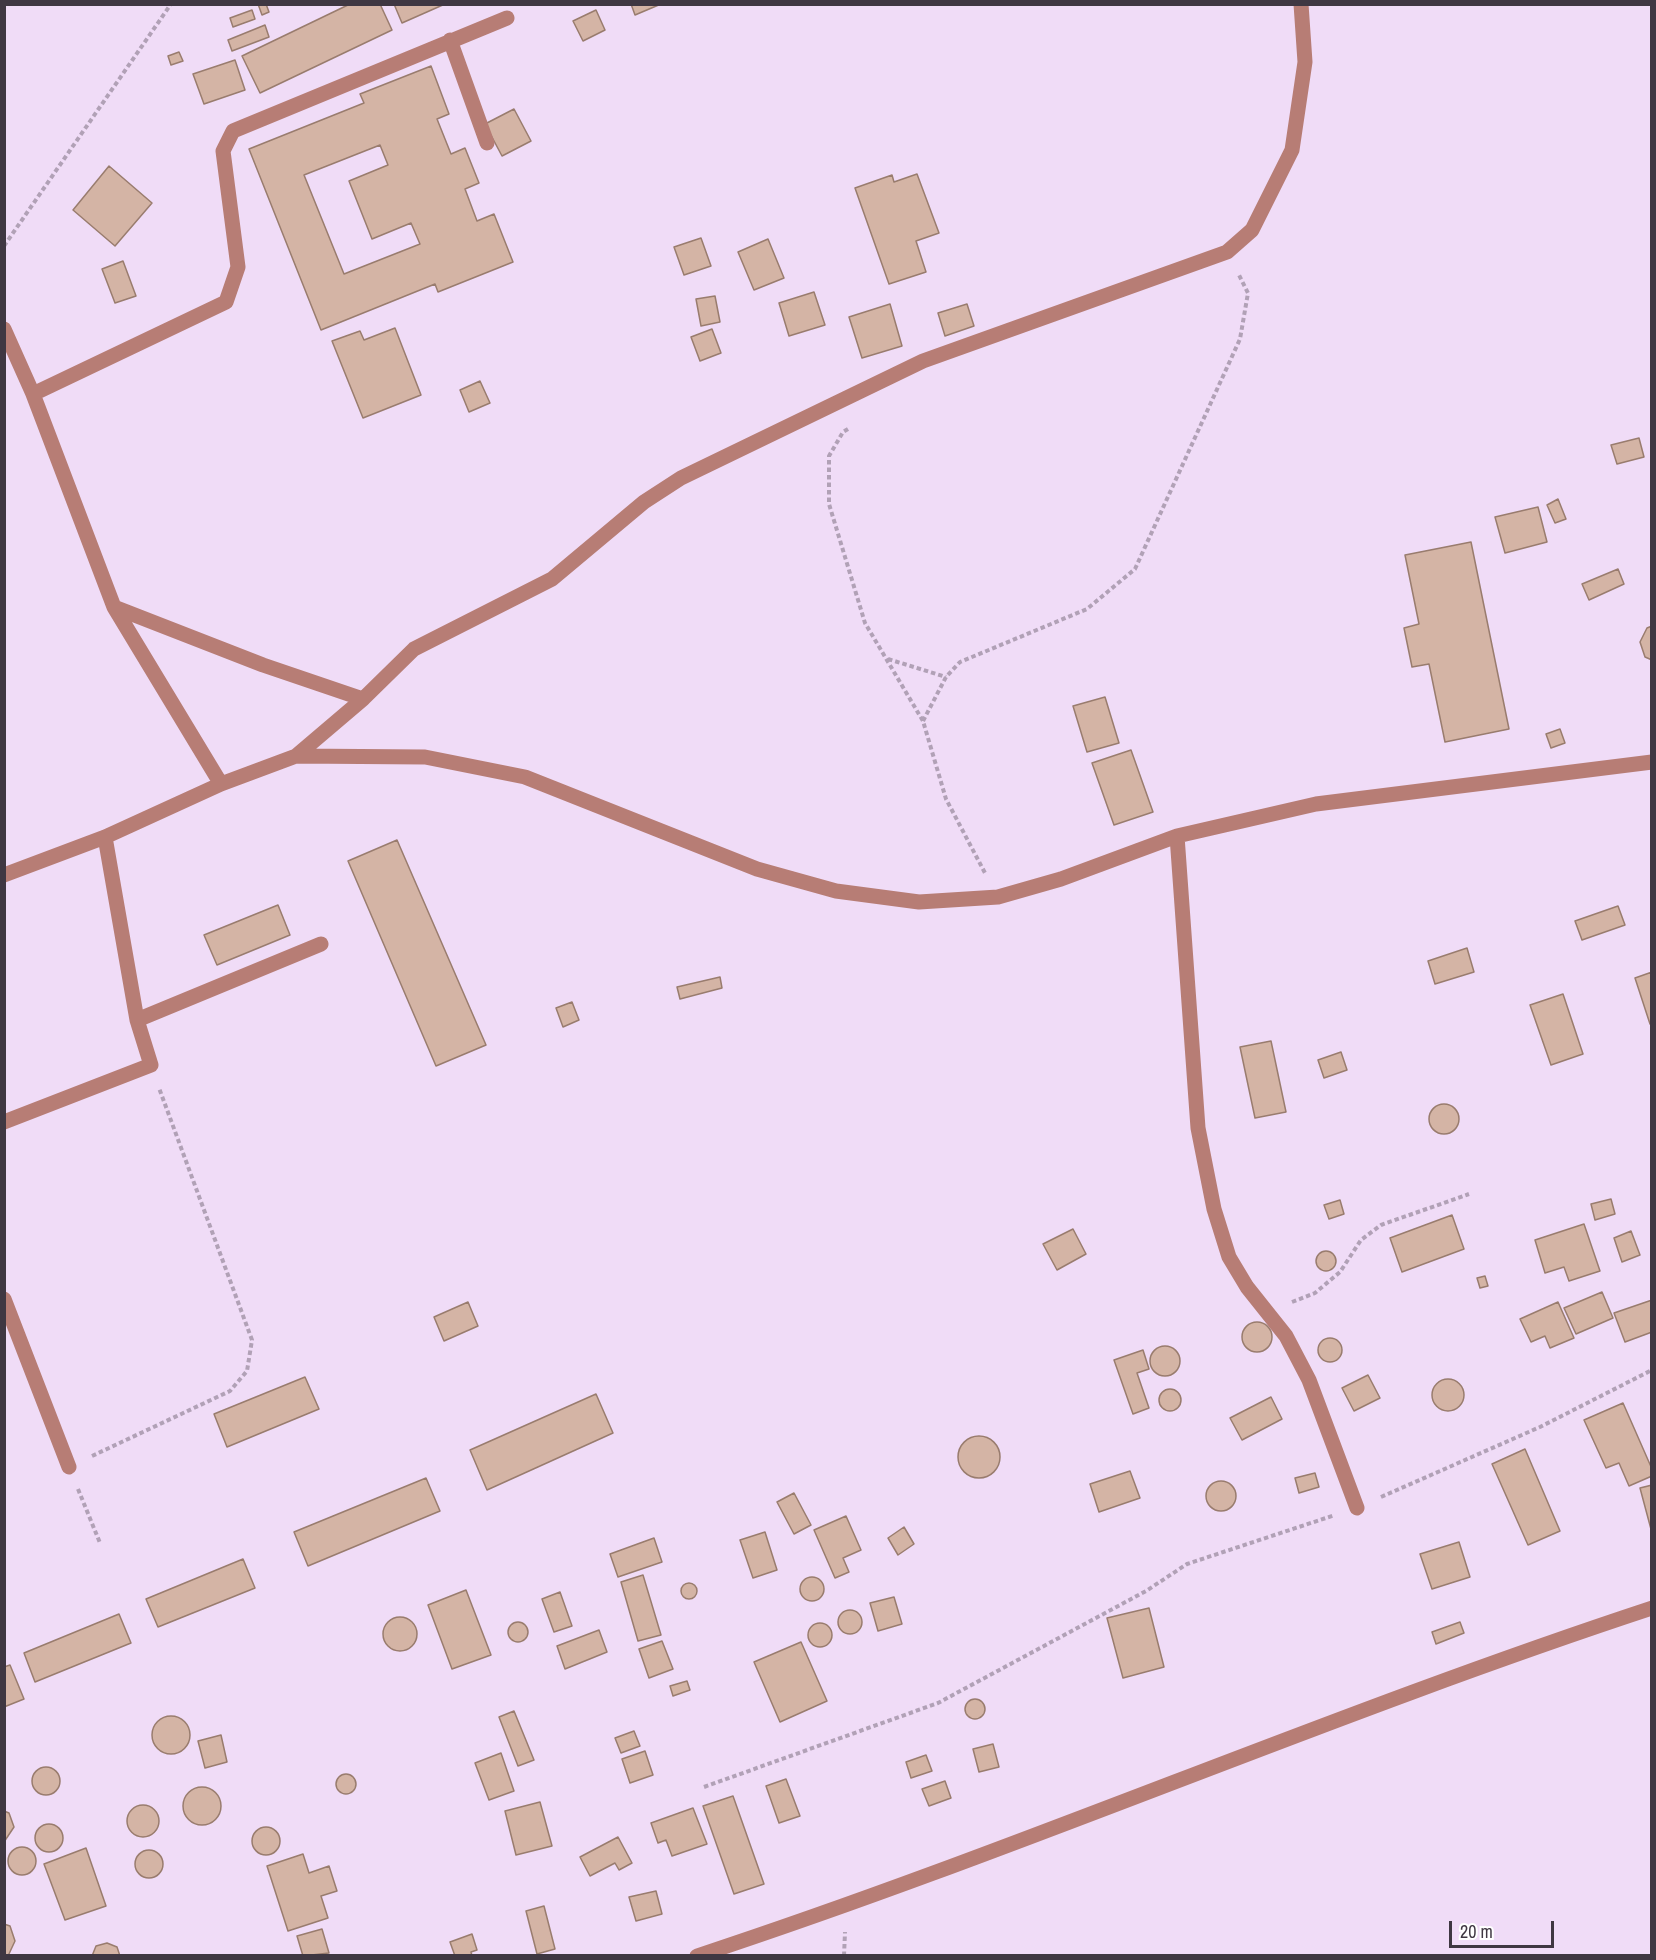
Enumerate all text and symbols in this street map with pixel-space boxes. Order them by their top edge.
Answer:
scale bar [1452,1909,1557,1947]
text: 20 m [1460,1919,1493,1944]

